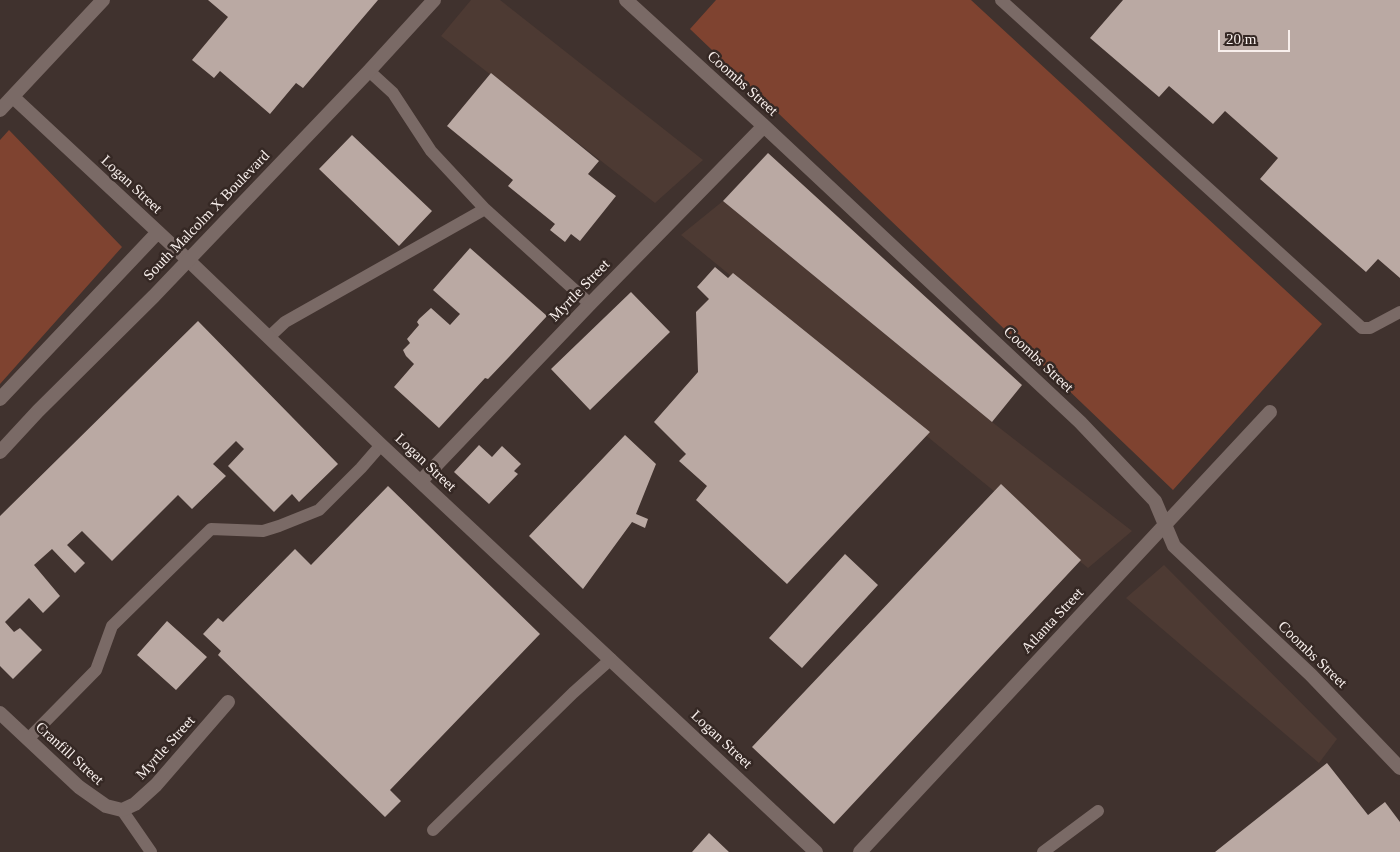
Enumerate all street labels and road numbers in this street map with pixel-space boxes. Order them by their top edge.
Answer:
street label: Coombs Street [703,48,781,120]
street label: South Malcolm X Boulevard [140,147,274,285]
street label: Logan Street [97,152,165,218]
street label: Myrtle Street [546,256,614,326]
street label: Coombs Street [999,323,1077,397]
street label: Logan Street [391,430,459,496]
street label: Atlanta Street [1018,585,1088,657]
street label: Coombs Street [1274,618,1350,692]
street label: Logan Street [687,707,755,773]
street label: Myrtle Street [133,712,199,784]
street label: Cranfill Street [31,719,107,789]

